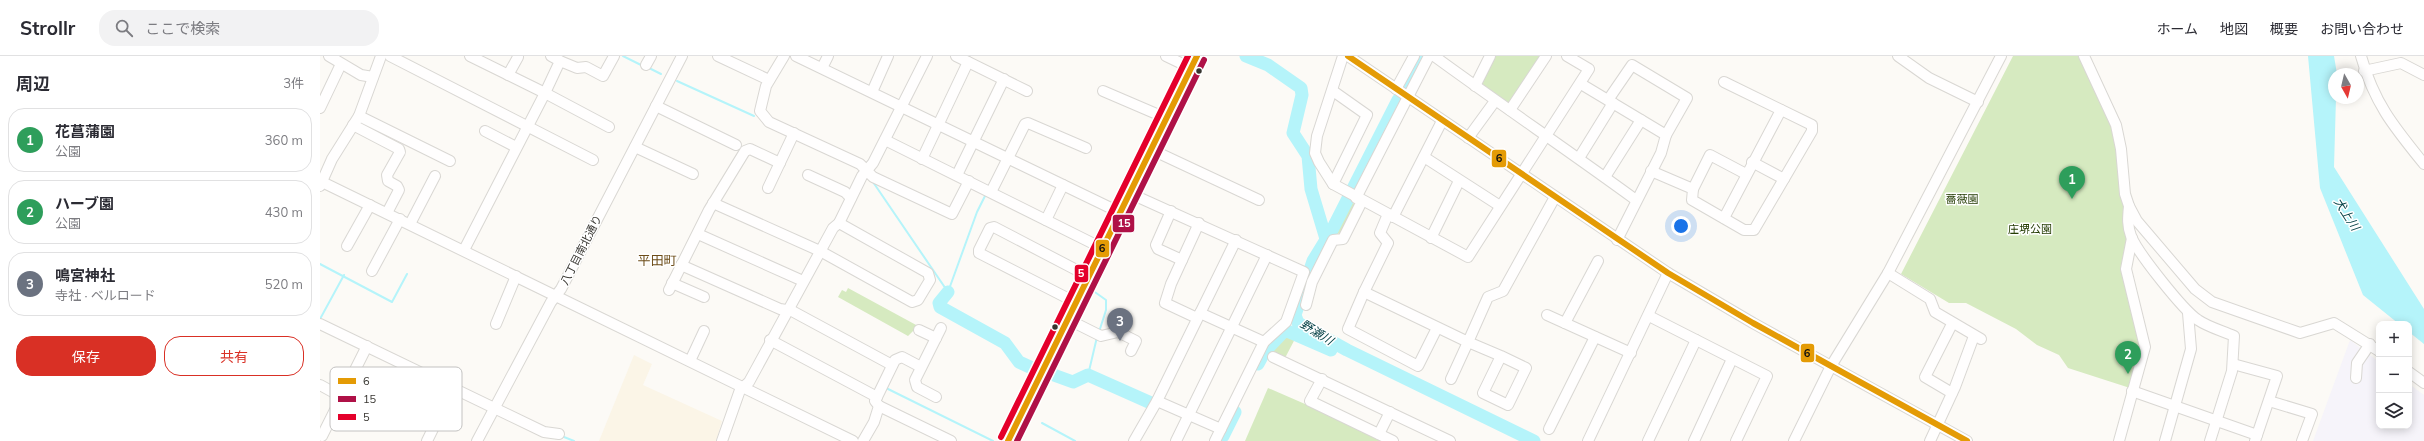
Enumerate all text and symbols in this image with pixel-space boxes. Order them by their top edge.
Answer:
search box [99,10,379,46]
text: Strollr [20,16,75,40]
icon: search [113,17,135,39]
text: ここで検索 [145,19,220,38]
text: ホーム [2156,20,2198,38]
text: 地図 [2220,20,2248,38]
text: 概要 [2270,20,2298,38]
text: お問い合わせ [2320,20,2404,38]
unlabelled marker [1194,66,1204,76]
north arrow [2328,68,2364,104]
text: 周辺 [16,73,50,94]
text: 3件 [283,75,304,91]
text: 花菖蒲園 [55,122,115,141]
text: 1 [26,132,34,148]
text: 360 m [265,132,303,148]
text: 公園 [55,143,81,159]
line badge: 6 [1491,149,1507,168]
text: 6 [1496,151,1503,165]
pin: 1 [2059,166,2085,199]
park label: 薔薇園 [1946,192,1979,206]
text: ハーブ園 [55,194,114,213]
water label: 犬上川 [2331,195,2364,235]
text: 2 [26,204,34,220]
text: 430 m [265,204,303,220]
street label: 八丁目南北通り [557,213,605,287]
line badge: 15 [1112,214,1135,233]
text: 公園 [55,215,81,231]
text: 15 [1117,216,1131,230]
your location [1671,216,1691,236]
park label: 庄堺公園 [2008,222,2052,236]
line badge: 6 [1095,239,1110,258]
text: 6 [1099,241,1106,255]
district label: 平田町 [637,252,677,268]
line badge: 5 [1074,264,1089,283]
text: 鳴宮神社 [55,266,115,285]
text: 5 [1078,266,1085,280]
text: 3 [26,276,34,292]
text: 520 m [265,276,303,292]
text: 寺社 · ベルロード [55,287,156,303]
pin: 3 [1107,308,1133,341]
water label: 野瀬川 [1298,316,1338,349]
map controls [2376,321,2412,429]
button: + [2376,321,2412,357]
unlabelled marker [1050,322,1060,332]
button: 保存 [16,336,156,376]
button: 共有 [164,336,304,376]
pin: 2 [2115,341,2141,374]
line badge: 6 [1800,343,1815,363]
text: 6 [1804,346,1811,360]
button: − [2376,357,2412,393]
legend [330,367,462,431]
text: 6 [363,374,370,388]
text: 15 [363,392,377,406]
button: layers [2376,393,2412,429]
text: 5 [363,410,370,424]

